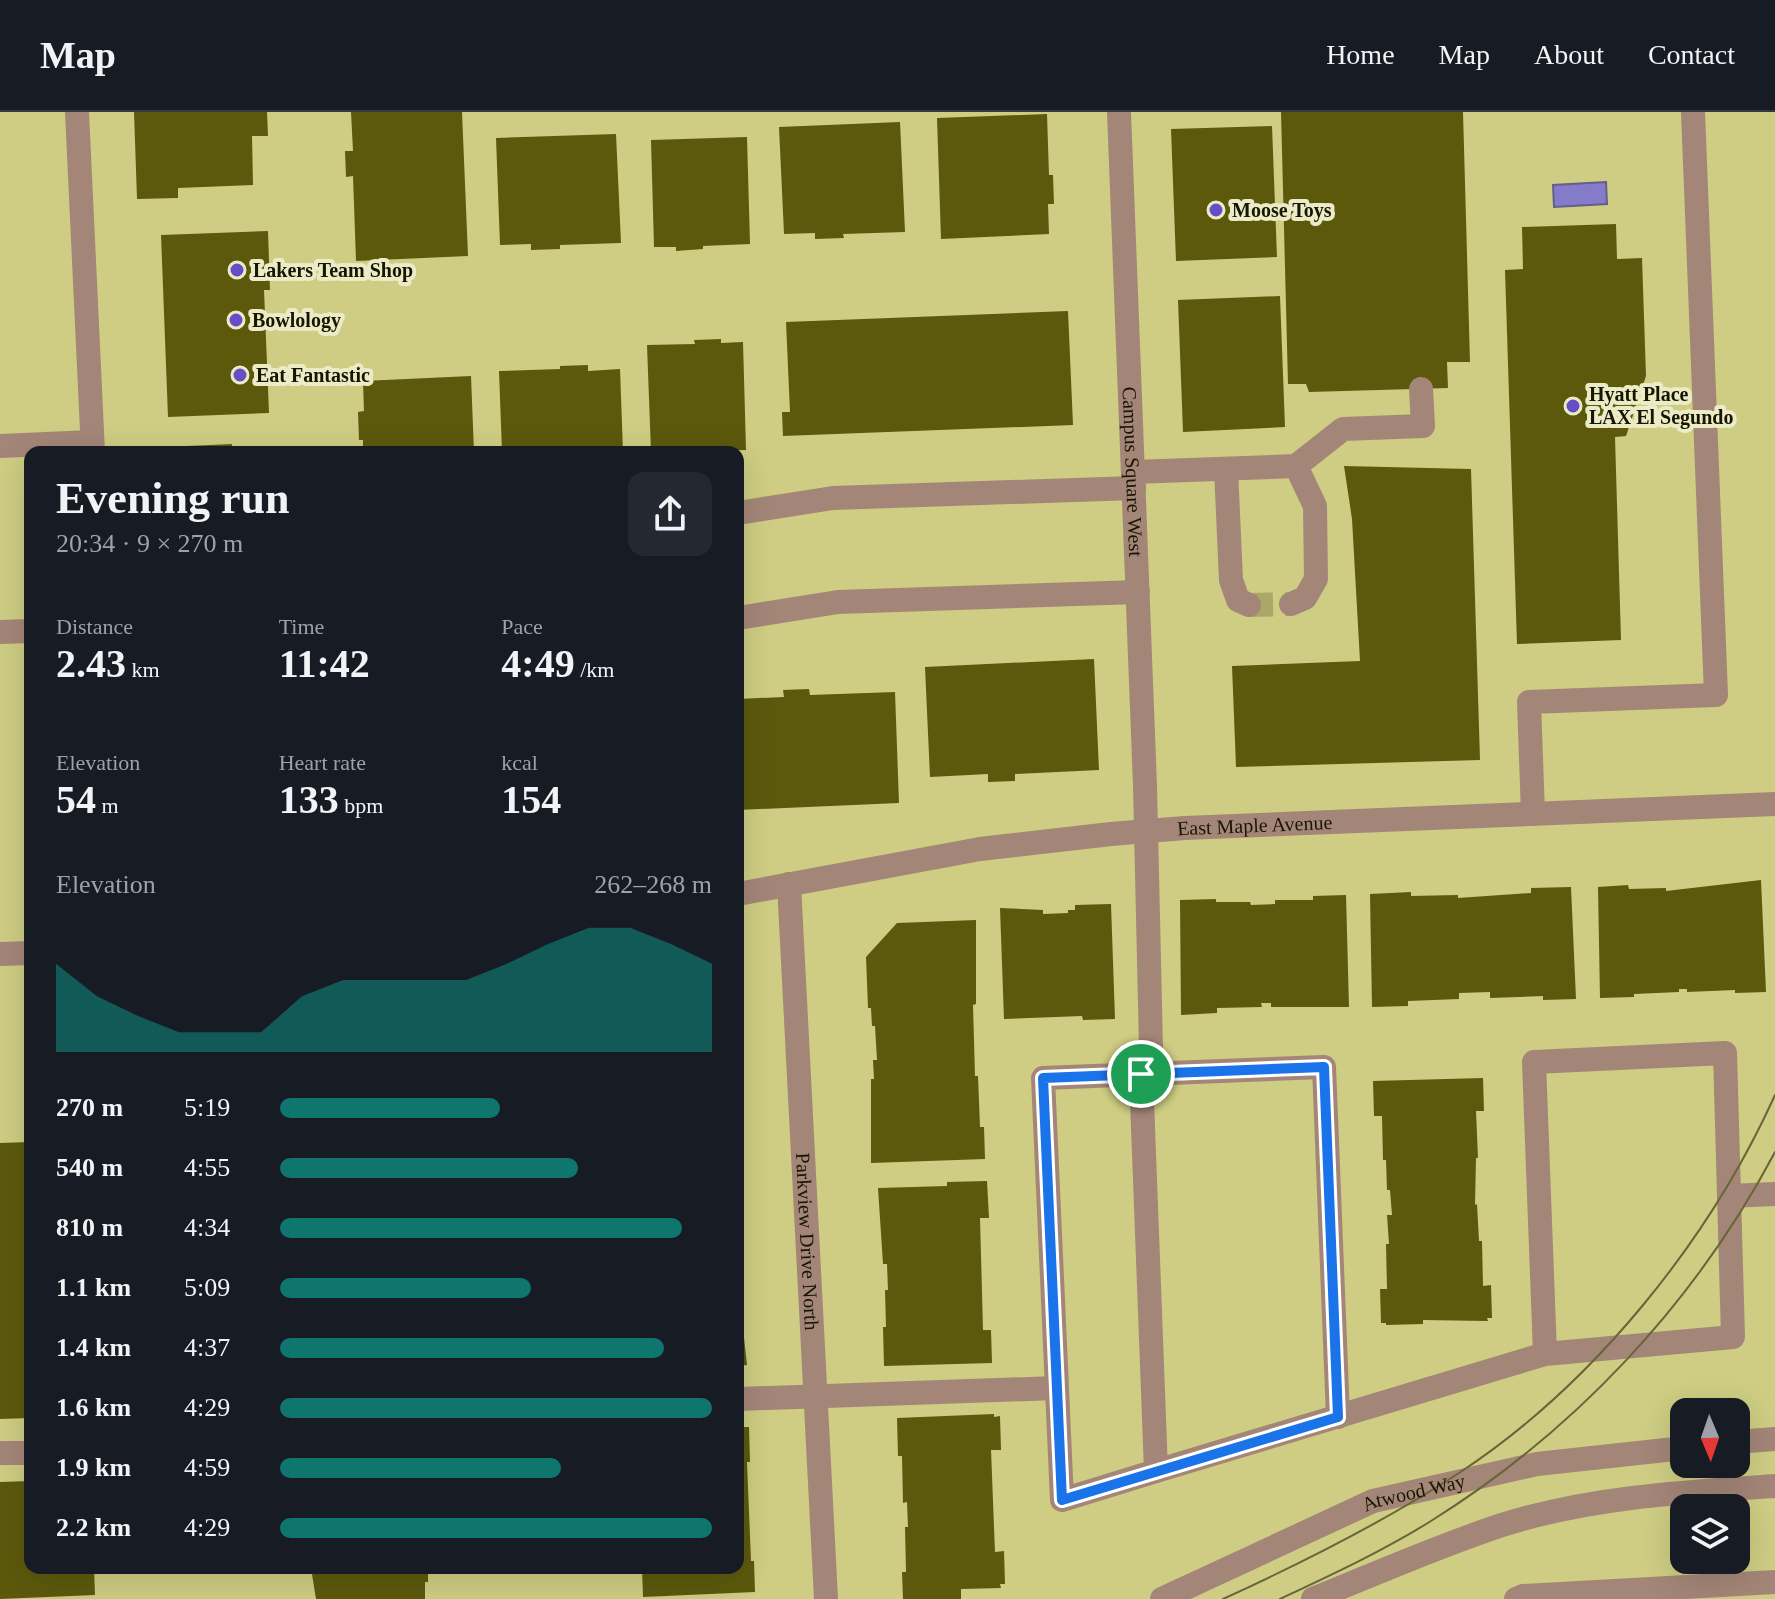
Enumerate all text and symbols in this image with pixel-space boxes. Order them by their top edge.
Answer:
text: Map [40,34,116,76]
text: Home [1326,39,1395,70]
text: Map [1439,39,1490,70]
text: About [1534,39,1604,70]
text: Contact [1648,39,1735,70]
place label: Moose Toys [1232,199,1332,222]
marker: Moose Toys [1207,201,1225,219]
place label: Lakers Team Shop [253,259,413,282]
marker: Lakers Team Shop [228,261,246,279]
place label: Bowlology [252,309,341,332]
marker: Bowlology [227,311,245,329]
place label: Eat Fantastic [256,364,370,386]
marker: Eat Fantastic [231,366,249,384]
place label: Hyatt Place LAX El Segundo [1589,383,1734,429]
street label: Campus Square West [1119,386,1147,558]
marker: Hyatt Place LAX El Segundo [1564,397,1582,415]
button: share [628,472,712,556]
text: Evening run [56,474,290,523]
text: 20:34 · 9 × 270 m [56,529,243,558]
text: Distance [56,614,133,639]
text: Time [279,614,324,639]
text: Pace [501,614,543,639]
text: 2.43 [56,641,126,686]
text: 11:42 [279,641,370,686]
text: 4:49 [501,641,575,686]
text: km [126,657,160,682]
text: /km [575,657,614,682]
text: Elevation [56,750,140,775]
text: Heart rate [279,750,366,775]
text: kcal [501,750,538,775]
text: 54 [56,777,96,822]
text: 133 [279,777,339,822]
text: 154 [501,777,561,822]
text: m [96,793,119,818]
text: bpm [339,793,383,818]
street label: East Maple Avenue [1176,811,1333,840]
text: Elevation [56,870,156,899]
text: 262–268 m [594,870,712,899]
pin [1107,1040,1175,1108]
icon: arrive [1119,1052,1163,1096]
text: 270 m [56,1093,123,1122]
text: 5:19 [184,1093,230,1122]
street label: Parkview Drive North [792,1152,823,1331]
text: 540 m [56,1153,123,1182]
text: 4:55 [184,1153,230,1182]
text: 810 m [56,1213,123,1242]
text: 4:34 [184,1213,230,1242]
text: 1.1 km [56,1273,131,1302]
text: 5:09 [184,1273,230,1302]
text: 1.4 km [56,1333,131,1362]
text: 4:37 [184,1333,230,1362]
text: 1.6 km [56,1393,131,1422]
text: 4:29 [184,1393,230,1422]
north arrow [1670,1398,1750,1478]
map controls [1670,1398,1750,1574]
text: 1.9 km [56,1453,131,1482]
text: 4:59 [184,1453,230,1482]
street label: Atwood Way [1358,1470,1467,1516]
button: layers [1670,1494,1750,1574]
text: 2.2 km [56,1513,131,1542]
text: 4:29 [184,1513,230,1542]

